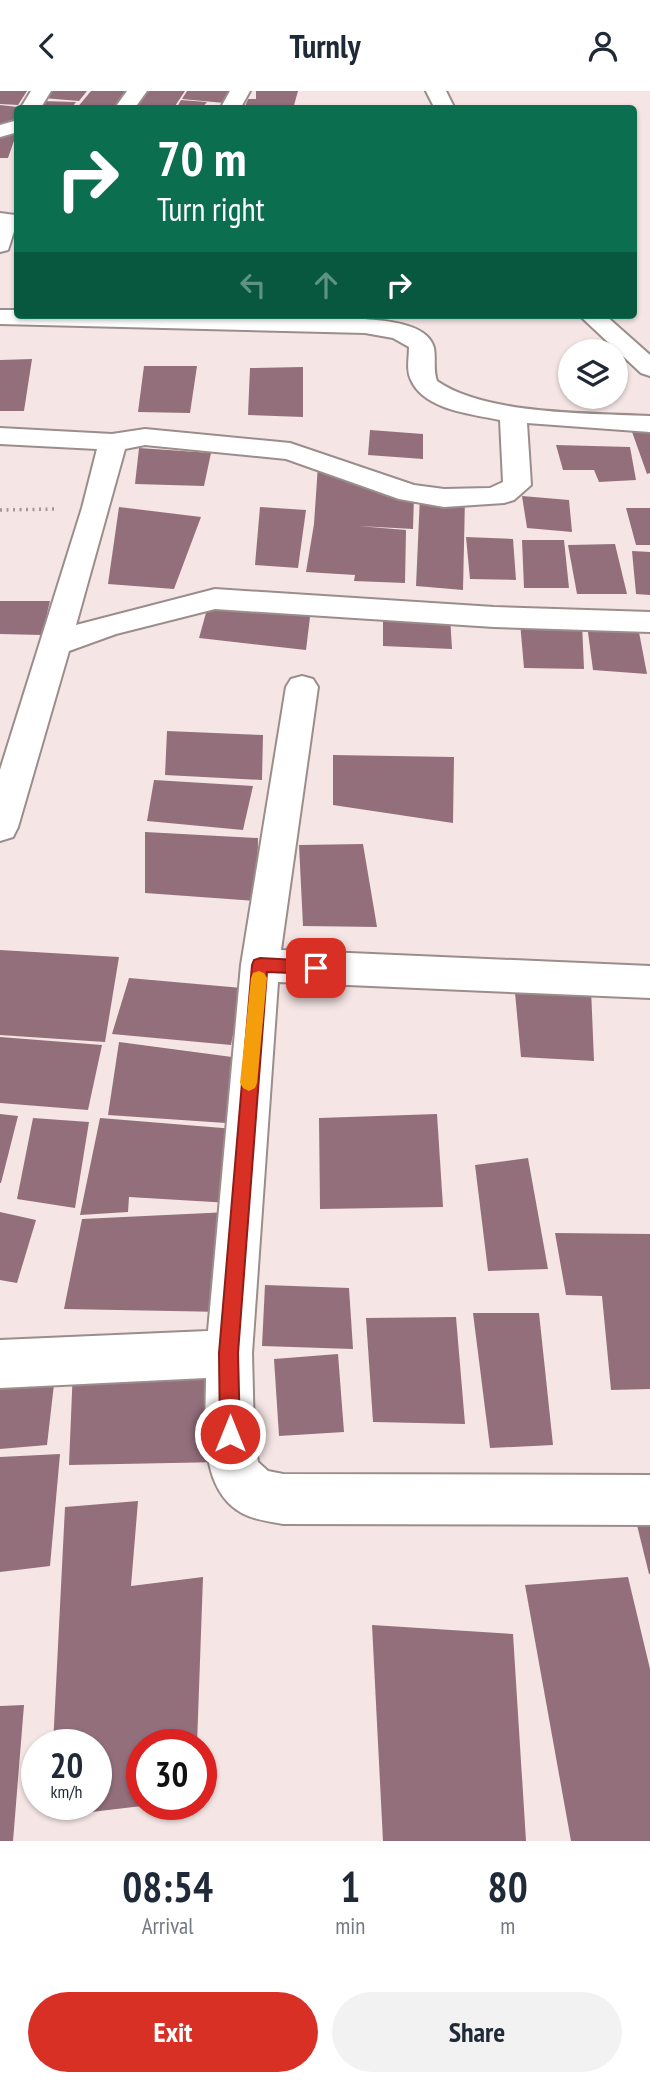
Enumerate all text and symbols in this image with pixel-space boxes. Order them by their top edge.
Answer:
text: Turnly [289,25,361,67]
icon: back [28,27,66,65]
icon: person [584,27,622,65]
text: 70 m [157,126,246,190]
icon: right [42,133,133,224]
text: Turn right [157,188,265,230]
icon: left [234,266,272,304]
icon: ahead [307,266,345,304]
icon: right [380,266,418,304]
map controls [558,339,628,409]
button: layers [558,339,628,409]
pin [286,938,346,998]
icon: arrive [297,949,335,987]
position arrow [193,1397,267,1471]
speed limit sign: 30 [126,1729,217,1820]
text: 20 [50,1742,83,1788]
text: km/h [51,1780,82,1803]
text: 08:54 [122,1859,213,1914]
text: 1 [340,1859,360,1914]
text: 80 [488,1859,528,1914]
text: Arrival [142,1911,194,1940]
text: min [335,1911,365,1940]
text: m [500,1911,515,1940]
button: Exit [28,1992,318,2072]
button: Share [332,1992,622,2072]

